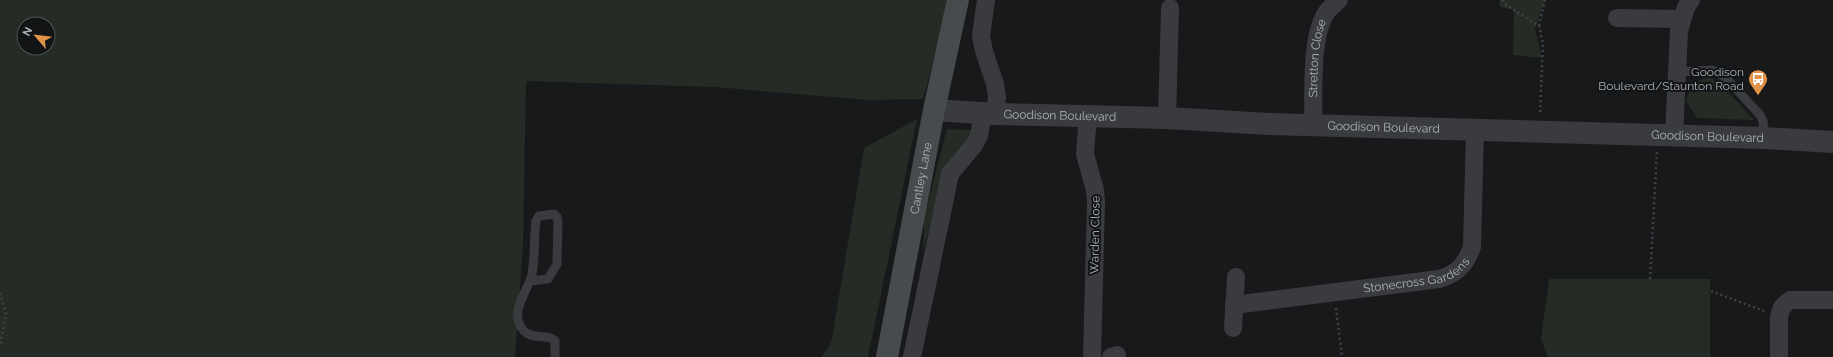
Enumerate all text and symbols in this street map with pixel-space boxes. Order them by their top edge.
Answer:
north arrow [16,16,56,56]
street label: Stretton Close [1306,17,1329,98]
text: N [20,25,35,38]
place label: Goodison Boulevard/Staunton Road [1598,65,1744,93]
bus stop icon: Goodison Boulevard/Staunton Road [1747,68,1769,96]
street label: Goodison Boulevard [1003,107,1116,124]
street label: Goodison Boulevard [1327,119,1440,136]
street label: Goodison Boulevard [1651,128,1764,145]
street label: Cantley Lane [907,141,935,215]
street label: Warden Close [1087,196,1103,274]
street label: Stonecross Gardens [1362,255,1473,296]

